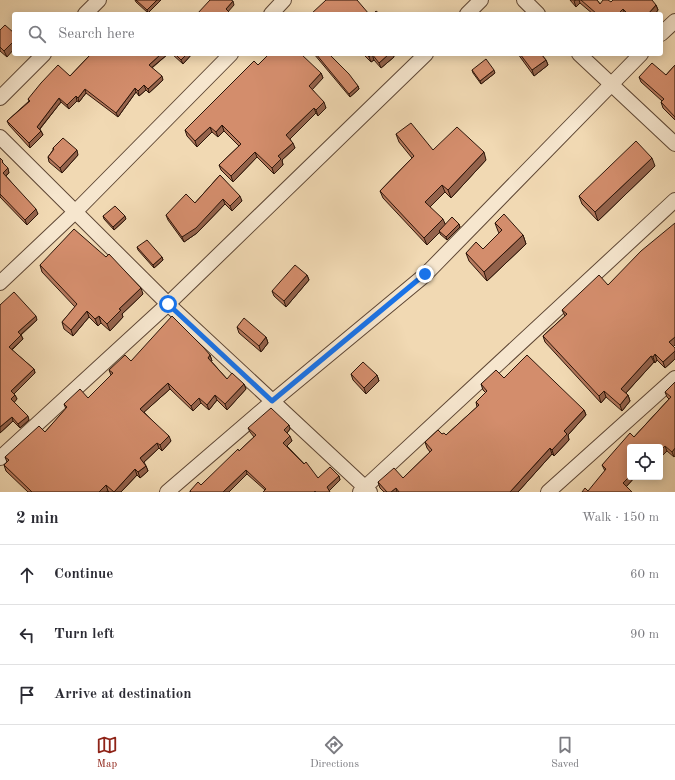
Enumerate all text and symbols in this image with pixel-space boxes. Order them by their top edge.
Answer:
search box [12,12,663,56]
icon: search [26,23,48,45]
text: Search here [58,27,135,42]
route end [416,265,434,283]
route start [159,295,177,313]
map controls [627,444,663,480]
button: locate [627,444,663,480]
text: 2 min [16,510,59,527]
text: Walk · 150 m [582,511,659,524]
icon: ahead [16,564,38,586]
text: Continue [54,567,113,582]
text: 60 m [630,568,659,581]
icon: left [16,624,38,646]
text: Turn left [54,627,114,642]
text: 90 m [630,628,659,641]
icon: arrive [16,684,38,706]
text: Arrive at destination [54,687,192,702]
tab: Map [96,734,118,772]
tab: Directions [310,734,359,772]
tab: Saved [551,734,579,772]

